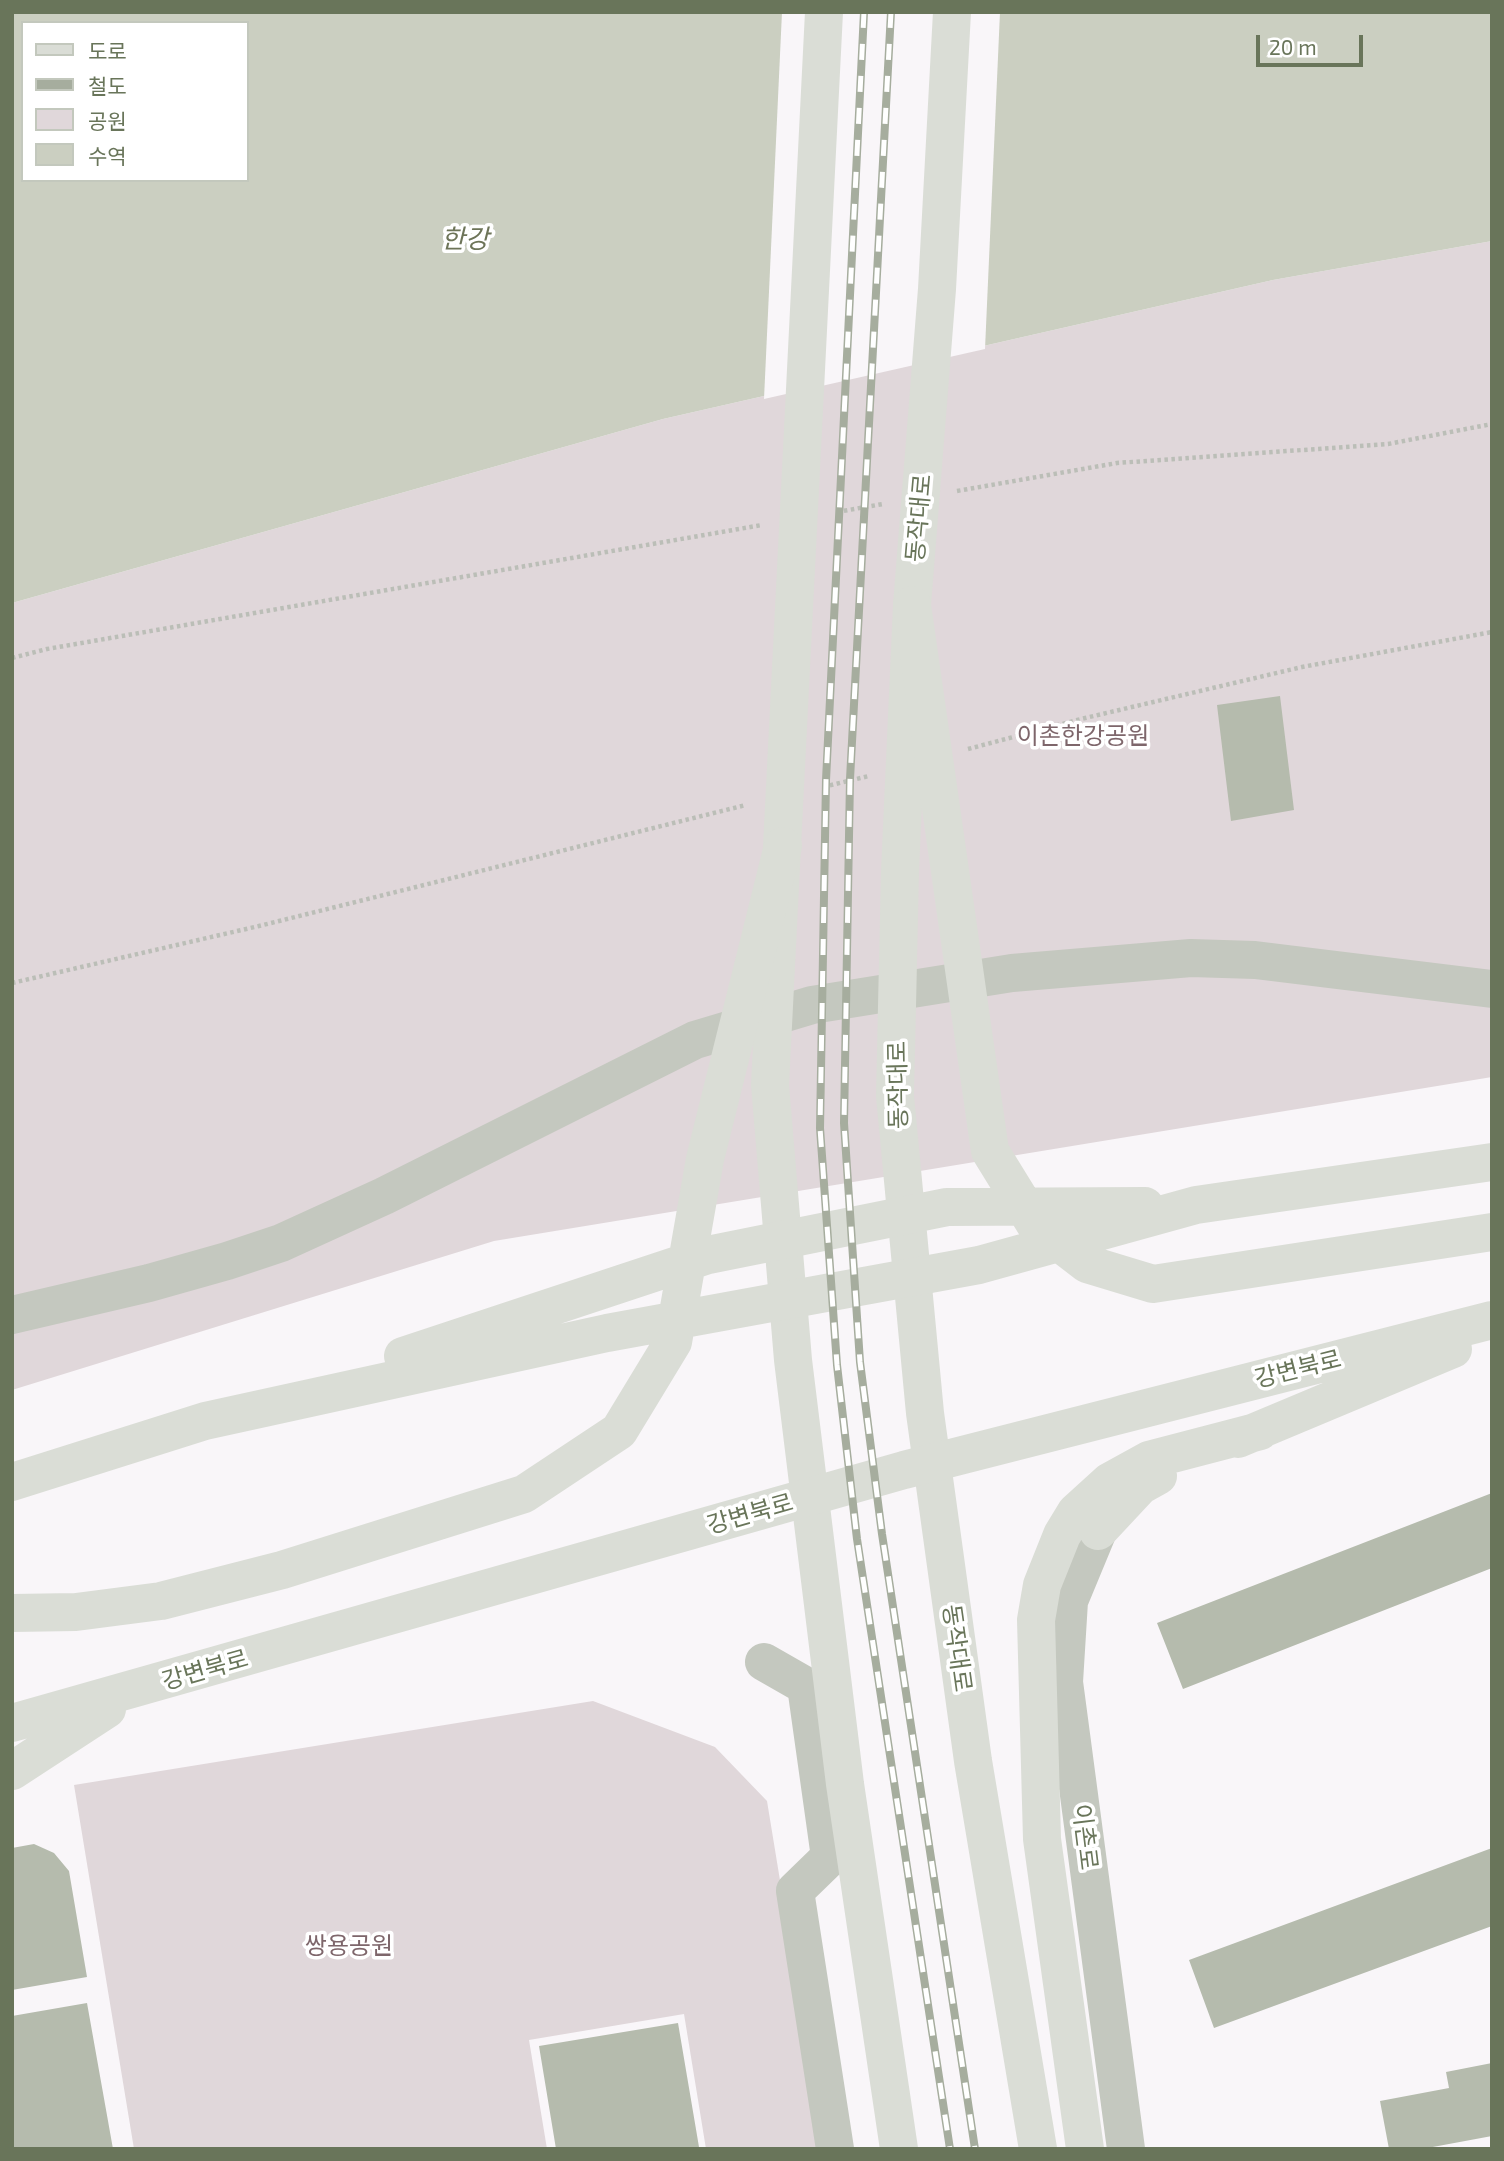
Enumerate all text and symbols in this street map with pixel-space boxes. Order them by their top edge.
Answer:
legend [21,21,248,182]
scale bar [1259,21,1366,65]
text: 20 m [1269,34,1317,59]
text: 도로 [88,38,127,63]
text: 철도 [88,73,127,98]
text: 공원 [88,108,127,133]
text: 수역 [88,143,127,168]
water label: 한강 [441,223,489,255]
street label: 동작대로 [901,473,937,563]
park label: 이촌한강공원 [1017,722,1149,750]
street label: 동작대로 [883,1041,913,1129]
street label: 강변북로 [1252,1344,1344,1394]
street label: 강변북로 [704,1488,796,1540]
street label: 동작대로 [937,1602,977,1694]
street label: 강변북로 [159,1644,251,1696]
street label: 이촌로 [1067,1802,1103,1872]
park label: 쌍용공원 [305,1932,393,1960]

